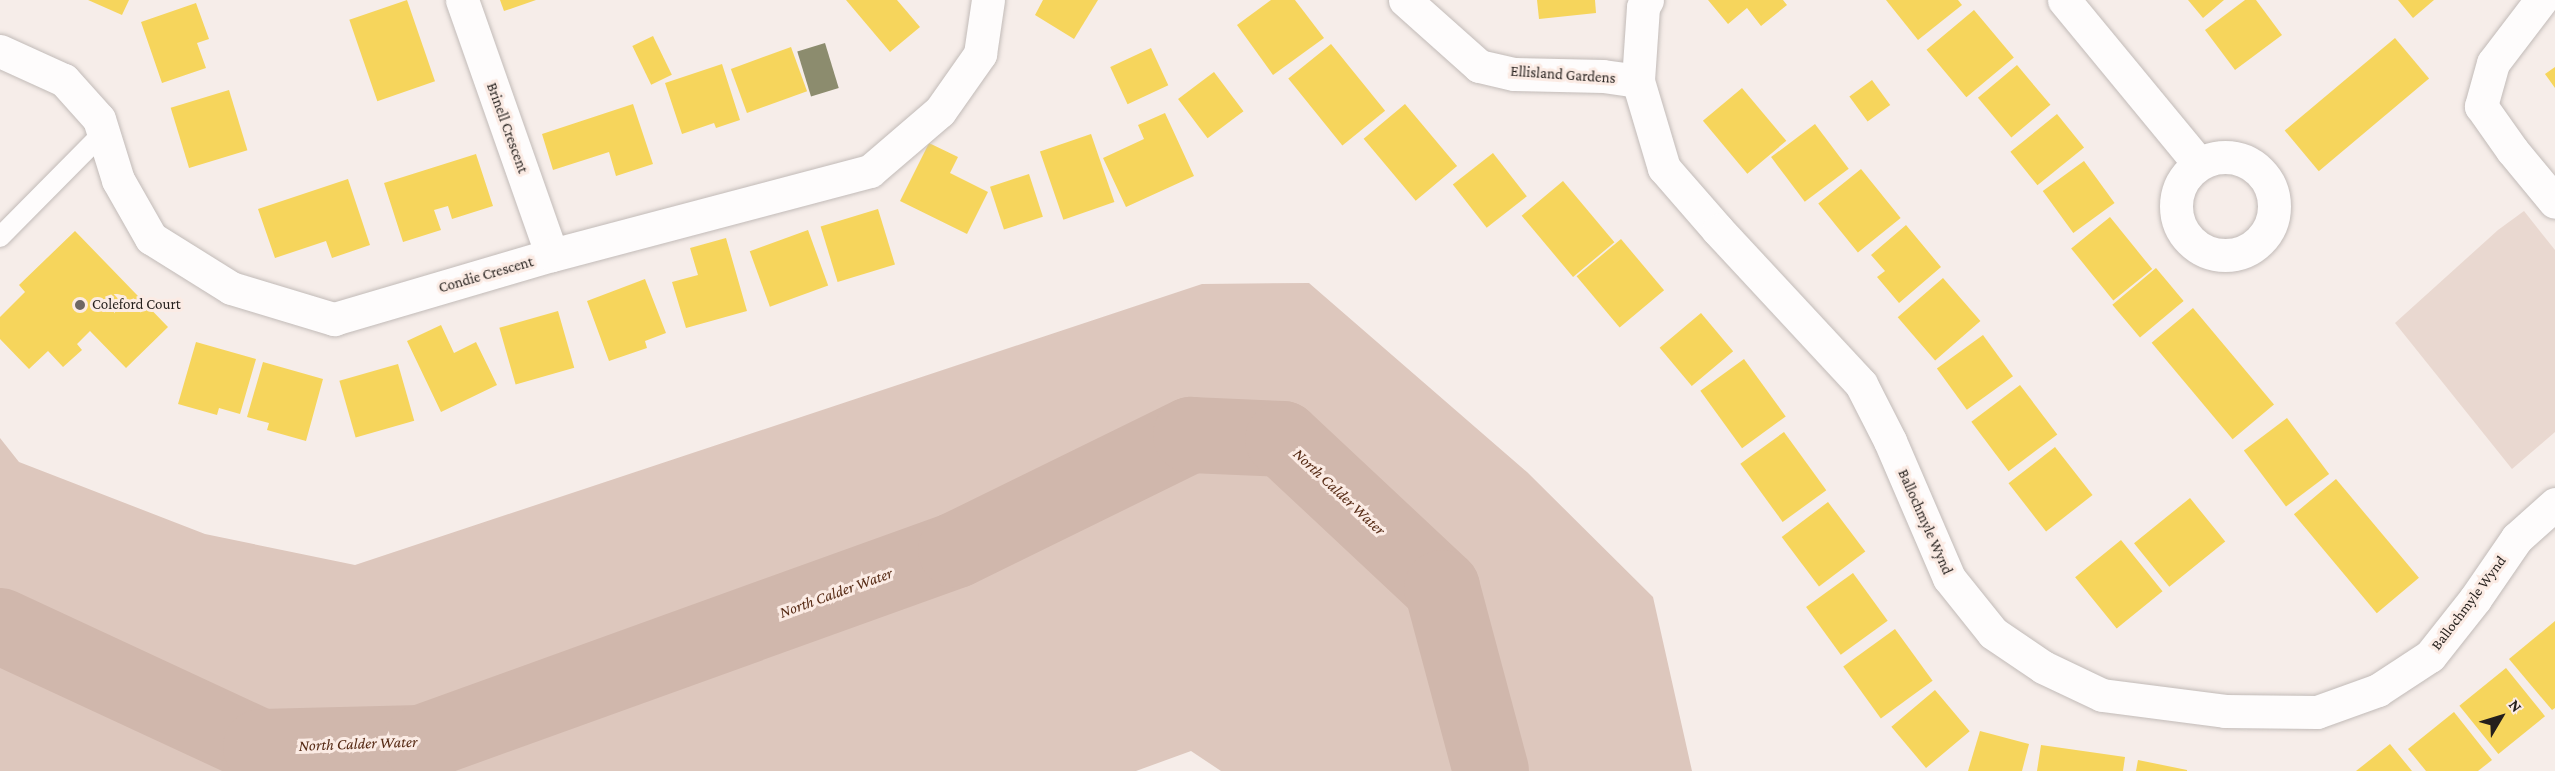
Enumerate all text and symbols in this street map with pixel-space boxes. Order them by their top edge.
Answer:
street label: Ellisland Gardens [1510,62,1616,88]
street label: Brinell Crescent [482,80,532,176]
street label: Condie Crescent [437,253,535,297]
place label: Coleford Court [92,296,181,314]
marker: Coleford Court [73,298,87,312]
water label: North Calder Water [1289,444,1389,540]
street label: Ballochmyle Wynd [1894,467,1956,577]
street label: Ballochmyle Wynd [2428,552,2510,654]
water label: North Calder Water [777,564,895,622]
north arrow [2471,687,2531,747]
text: N [2506,696,2526,715]
water label: North Calder Water [298,732,418,756]

